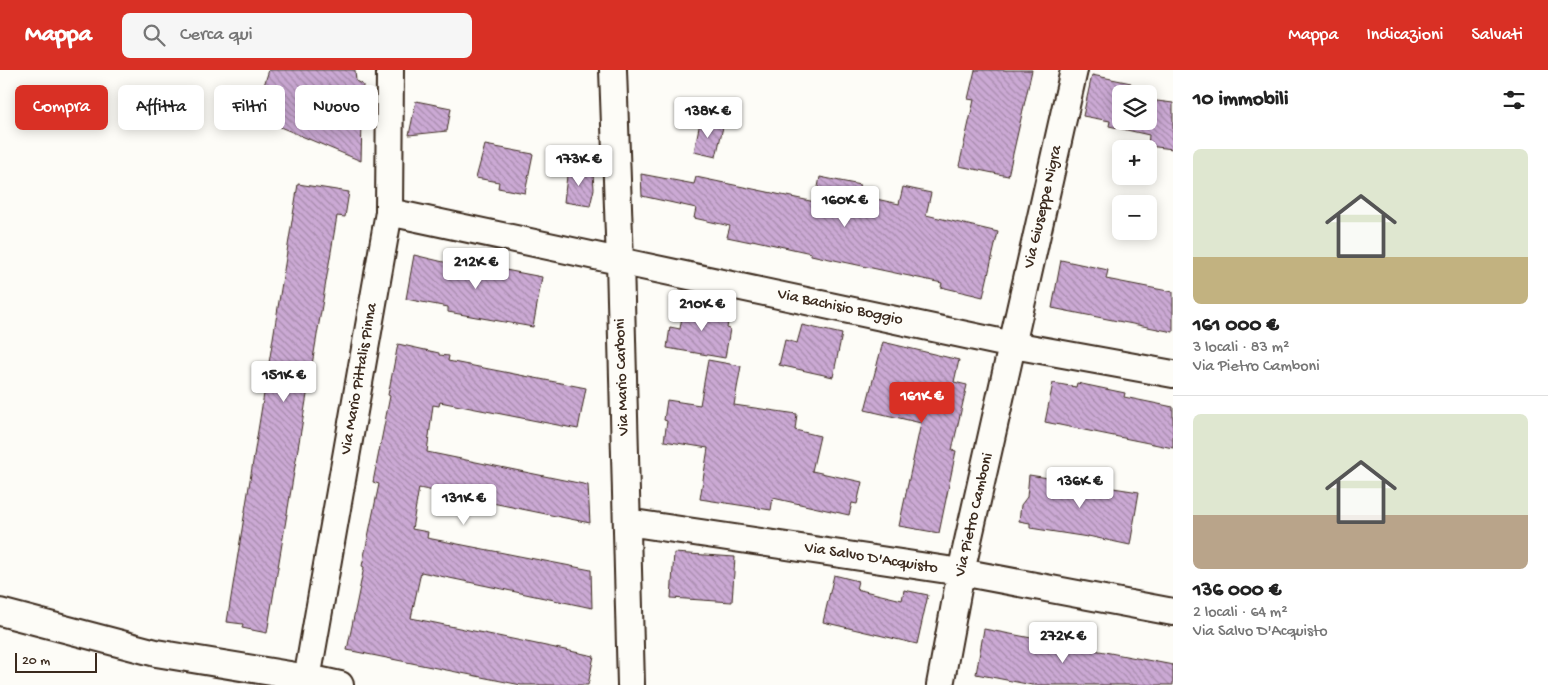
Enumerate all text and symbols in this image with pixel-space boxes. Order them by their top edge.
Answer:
search box [122,13,472,58]
text: Mappa [25,21,92,50]
icon: search [140,21,168,49]
text: Cerca qui [180,24,253,47]
text: Mappa [1288,25,1338,46]
text: Indicazioni [1366,25,1444,46]
text: Salvati [1472,25,1523,46]
chip: Compra [15,85,108,130]
chip: Affitta [118,85,204,130]
chip: Filtri [214,85,285,130]
chip: Nuovo [295,85,378,130]
map controls [1112,85,1157,240]
button: layers [1112,85,1157,130]
icon: filters [1500,86,1528,114]
text: 10 immobili [1193,88,1288,113]
pin: 138K € [667,97,749,139]
text: 138K € [685,103,731,122]
button: + [1112,140,1157,185]
street label: Via Giuseppe Nigra [1020,143,1068,271]
pin: 173K € [538,144,620,187]
text: 173K € [556,151,602,170]
icon: home [1316,181,1406,271]
pin: 160K € [804,186,886,228]
text: 160K € [822,192,868,211]
button: − [1112,195,1157,240]
pin: 212K € [435,248,517,290]
text: 212K € [454,254,498,273]
street label: Via Bachisio Boggio [775,285,904,331]
pin: 210K € [661,290,743,332]
text: 210K € [679,296,725,315]
street label: Via Mario Pittalis Pinna [337,301,383,457]
text: 161 000 € [1193,314,1279,339]
street label: Via Mario Carboni [611,318,635,437]
text: 3 locali · 83 m² [1193,339,1289,358]
text: Via Pietro Camboni [1193,358,1320,377]
pin: 151K € [243,360,325,403]
text: 151K € [262,367,306,386]
pin: 161K € [881,382,963,424]
text: 161K € [900,388,944,407]
icon: home [1316,447,1406,537]
street label: Via Pietro Camboni [951,451,998,580]
pin: 136K € [1039,466,1121,509]
text: 136K € [1058,473,1103,492]
pin: 131K € [423,484,505,526]
text: 131K € [442,490,486,509]
street label: Via Salvo D'Acquisto [802,539,939,579]
text: 136 000 € [1193,579,1281,604]
text: 2 locali · 64 m² [1193,604,1288,623]
pin: 272K € [1022,622,1104,664]
text: Via Salvo D'Acquisto [1193,623,1328,642]
text: 272K € [1040,628,1086,647]
scale bar [15,650,98,673]
text: 20 m [22,653,50,670]

